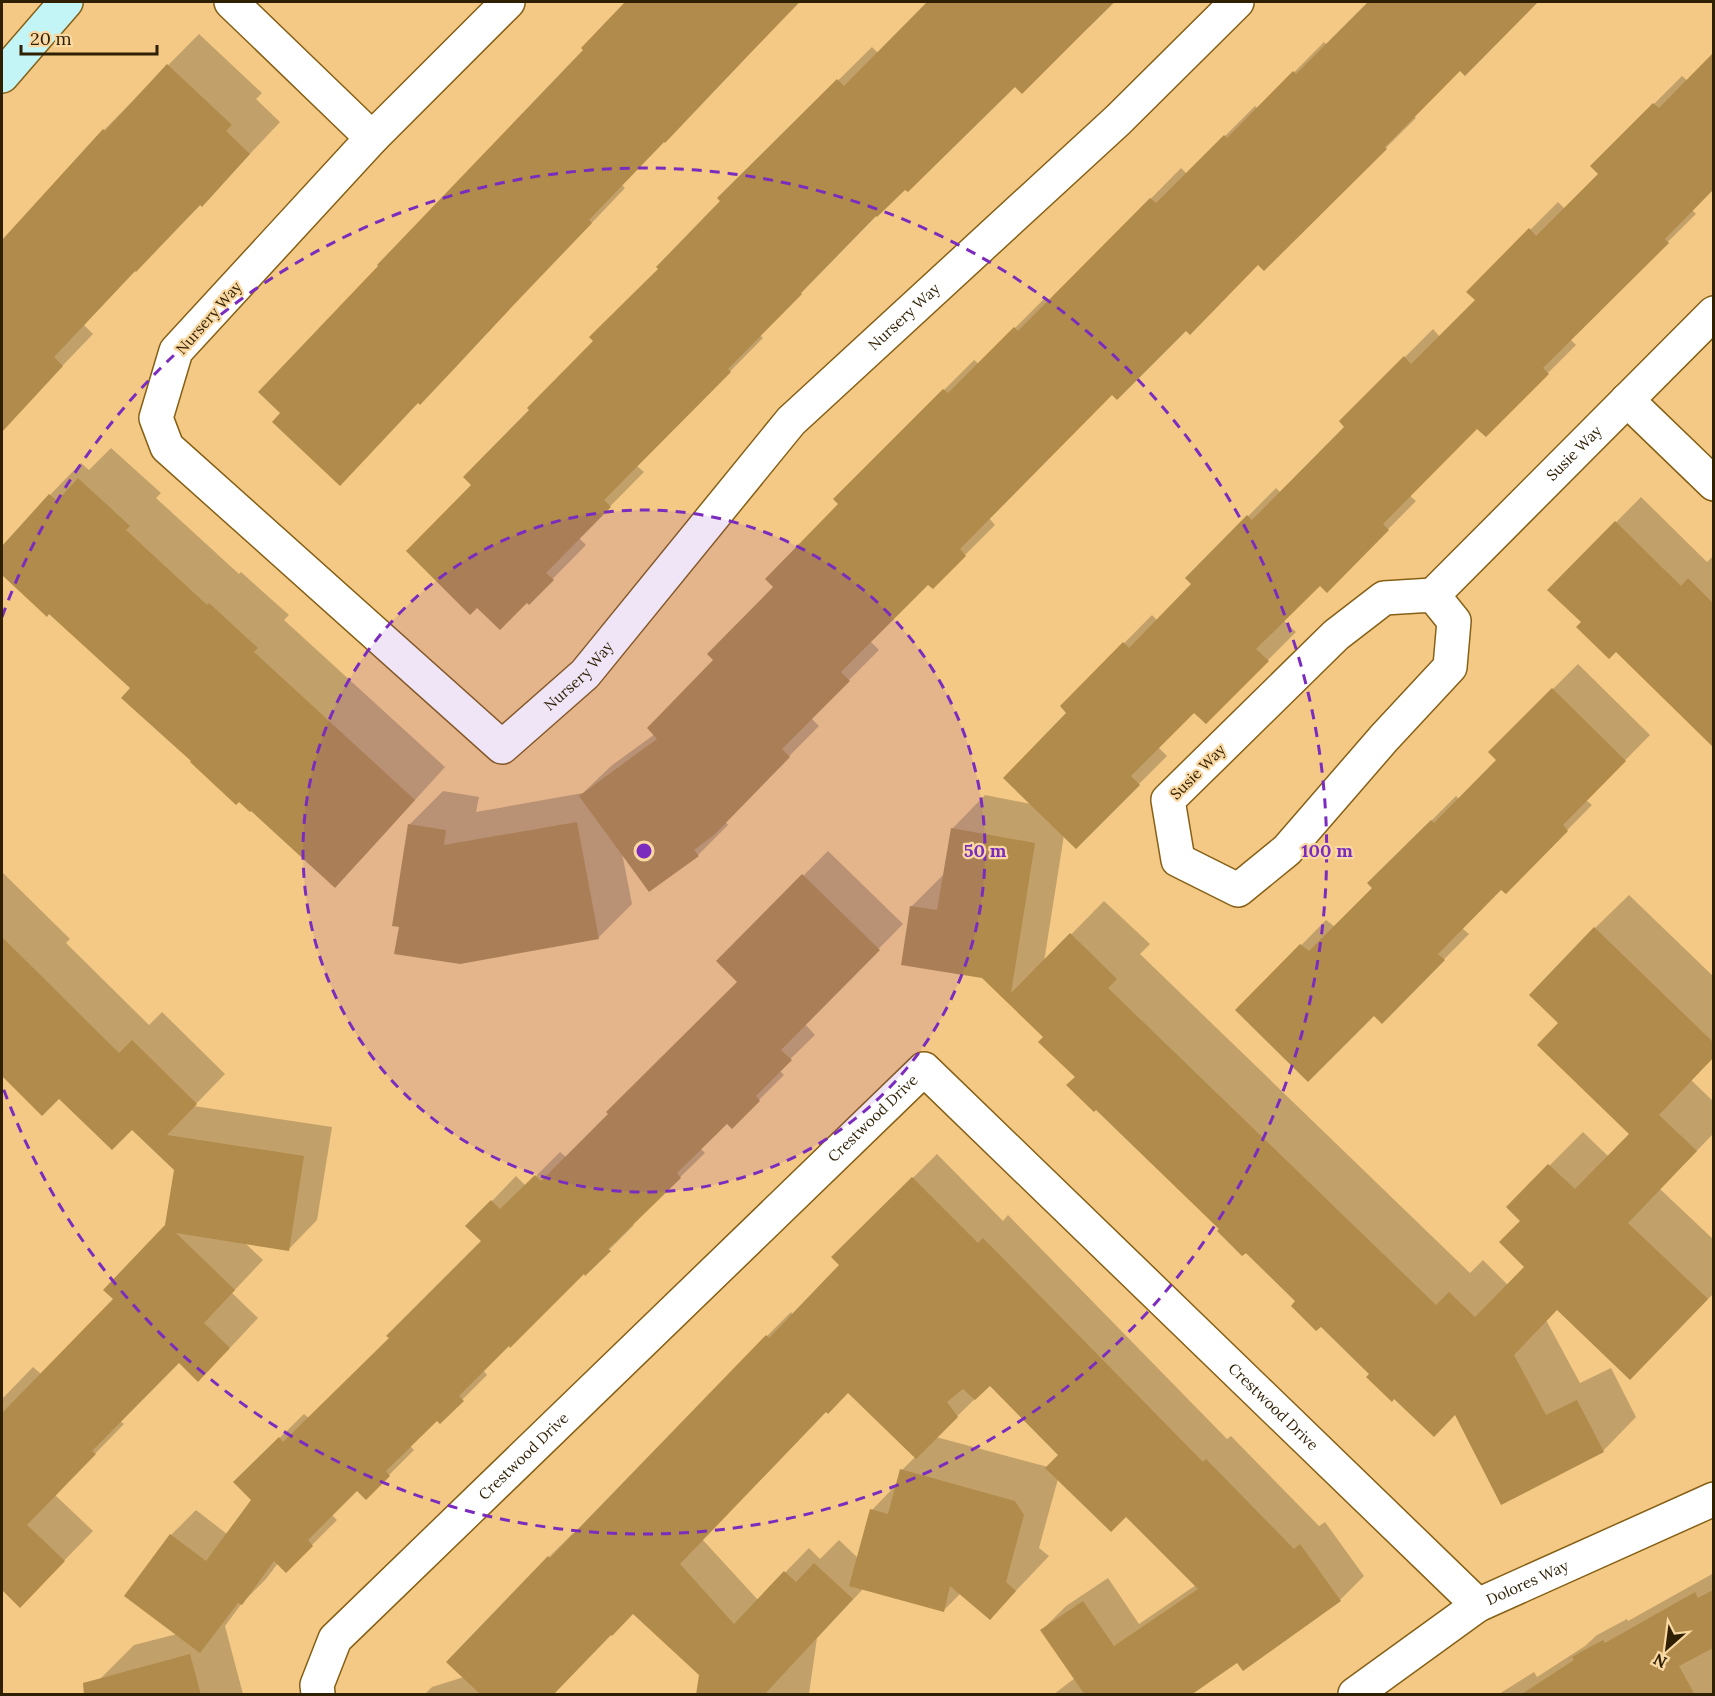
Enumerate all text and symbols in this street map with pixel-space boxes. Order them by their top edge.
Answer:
scale bar [21,18,158,56]
text: 20 m [30,27,72,50]
street label: Nursery Way [172,277,246,358]
street label: Nursery Way [864,279,944,354]
street label: Susie Way [1542,421,1605,485]
street label: Nursery Way [540,637,617,715]
street label: Susie Way [1166,740,1229,803]
text: 50 m [964,839,1007,862]
text: 100 m [1301,839,1353,862]
centre of rings [634,841,654,861]
street label: Crestwood Drive [824,1070,922,1166]
street label: Crestwood Drive [1225,1359,1323,1454]
street label: Crestwood Drive [474,1408,572,1504]
street label: Dolores Way [1483,1556,1571,1609]
north arrow [1637,1618,1697,1678]
text: N [1650,1650,1670,1673]

